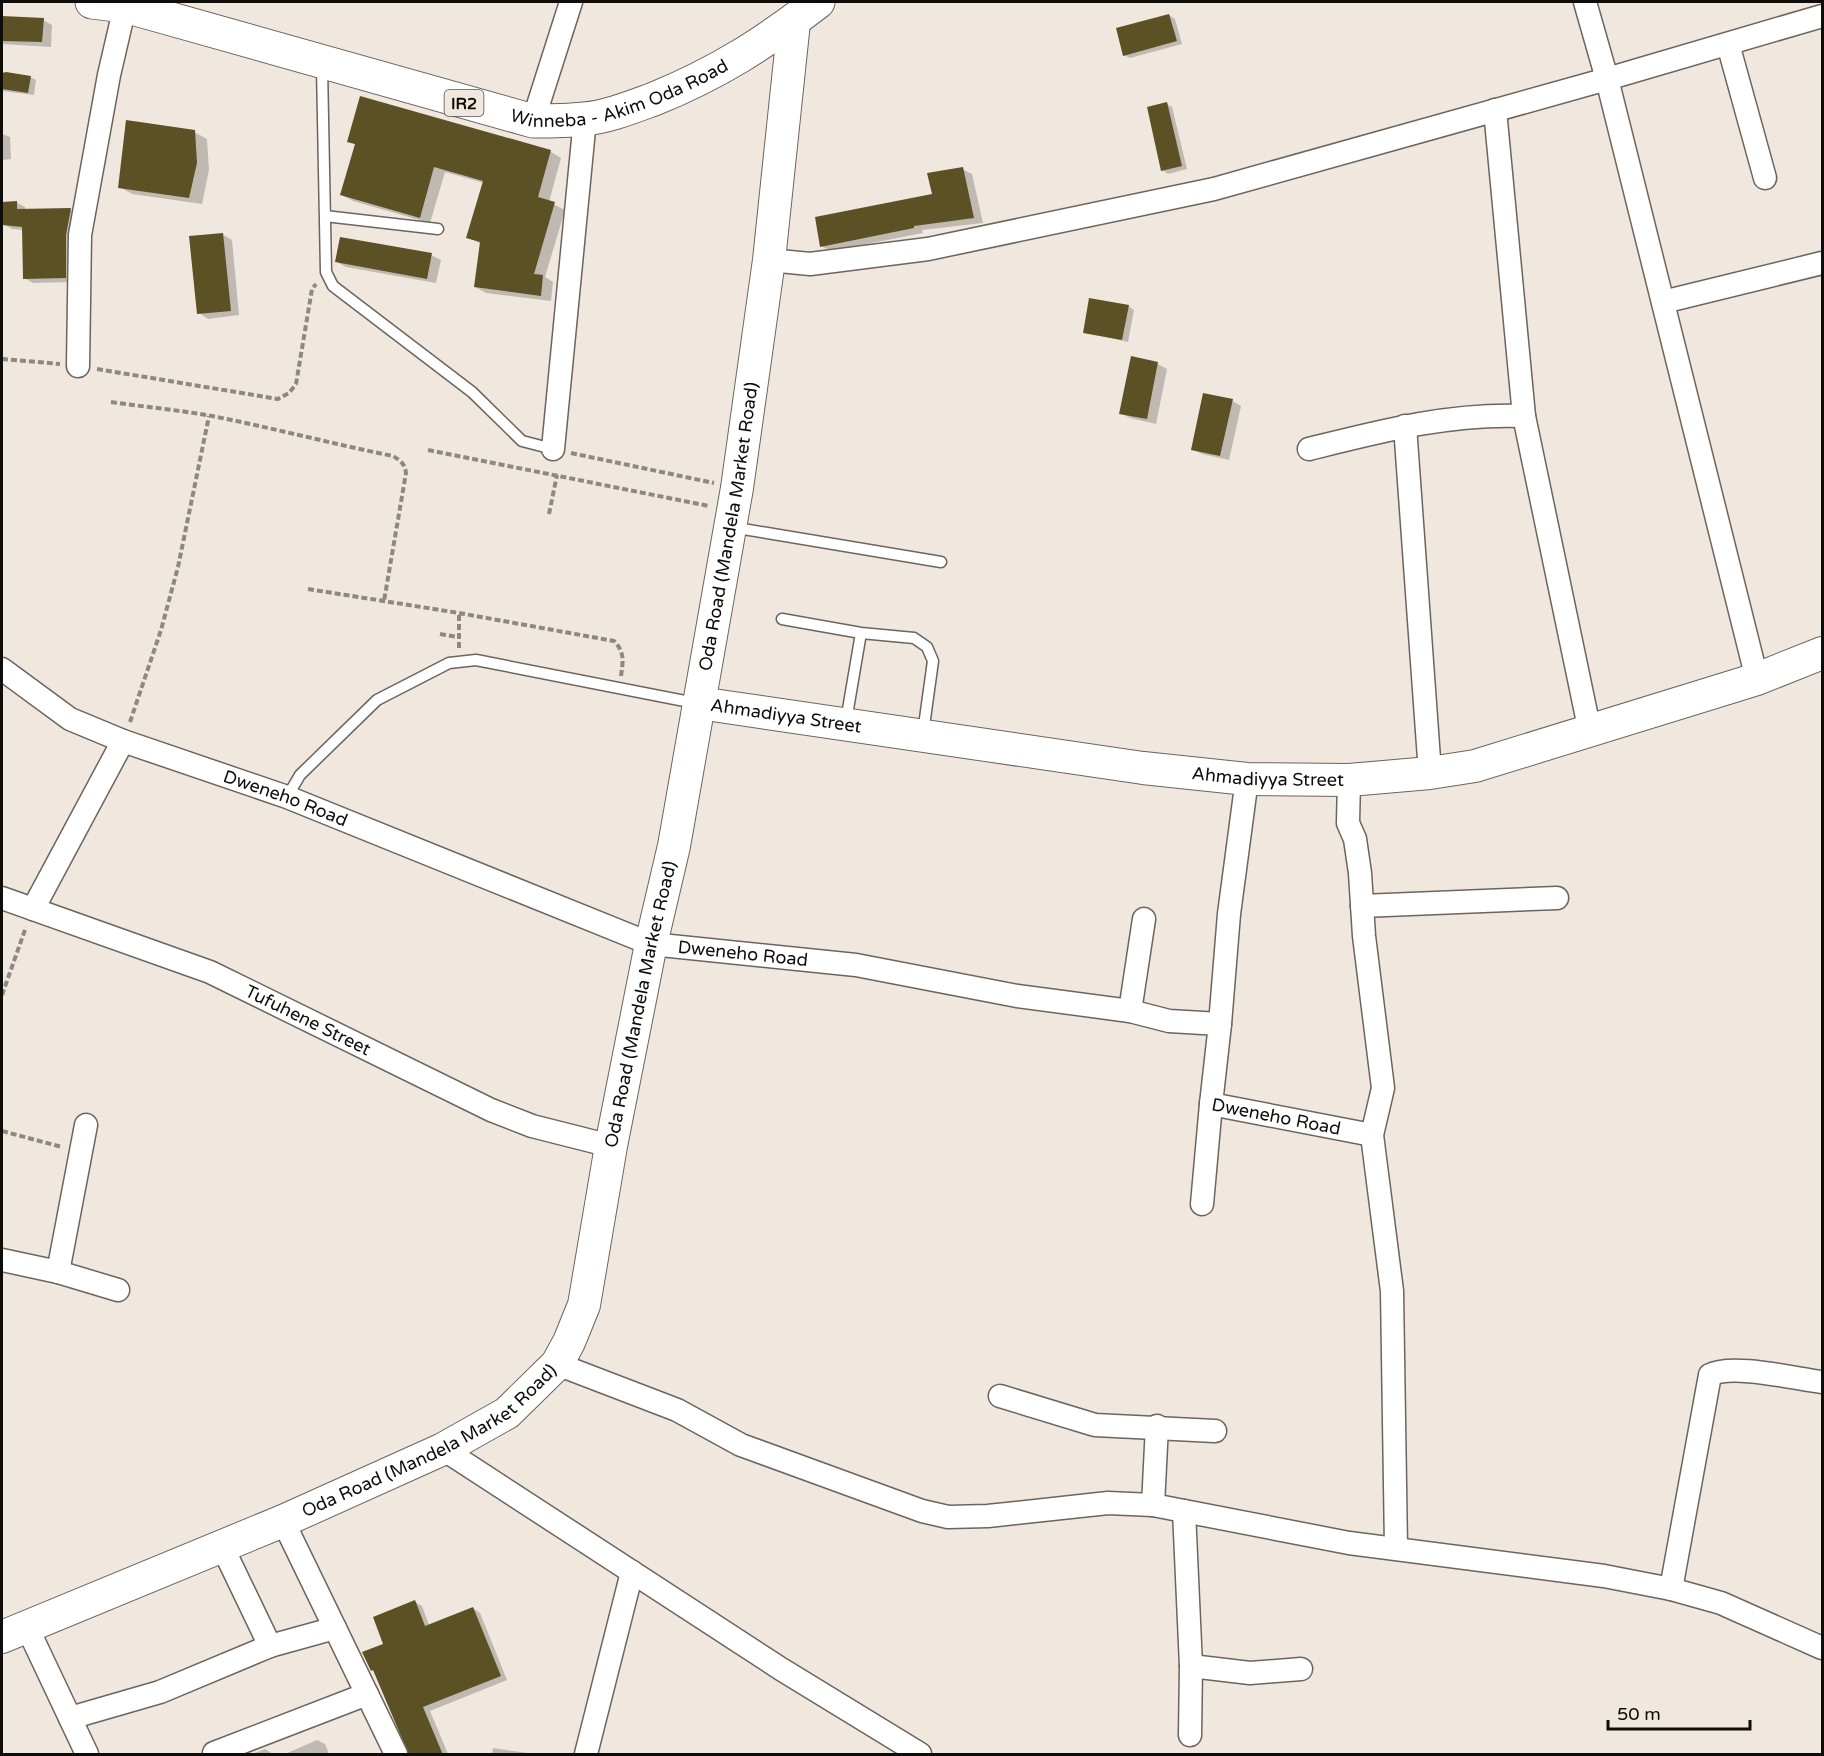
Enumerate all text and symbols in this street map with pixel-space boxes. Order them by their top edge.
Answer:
street label: Winneba - Akim Oda Road [508,54,732,132]
road number: IR2 [444,90,484,116]
street label: Oda Road (Mandela Market Road) [694,381,763,673]
street label: Ahmadiyya Street [709,694,863,738]
street label: Ahmadiyya Street [1191,762,1344,791]
street label: Dweneho Road [220,765,351,831]
street label: Oda Road (Mandela Market Road) [600,859,681,1149]
street label: Dweneho Road [677,936,809,971]
street label: Tufuhene Street [242,980,375,1060]
street label: Dweneho Road [1210,1093,1343,1140]
street label: Oda Road (Mandela Market Road) [298,1359,561,1522]
scale bar [1608,1693,1750,1731]
text: 50 m [1617,1703,1661,1725]

